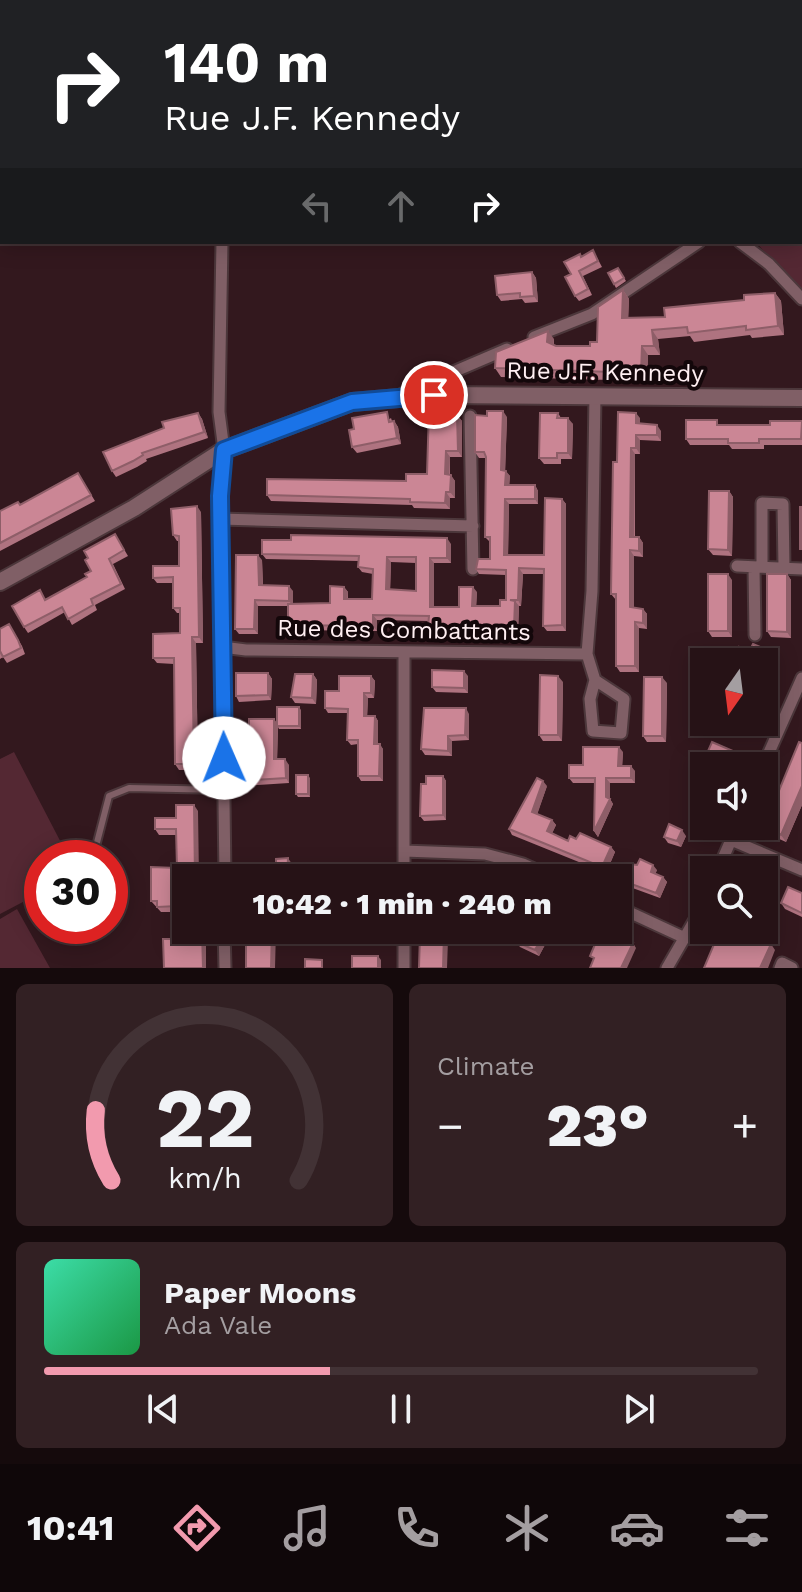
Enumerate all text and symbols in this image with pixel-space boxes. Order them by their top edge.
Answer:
text: 140 m [164,30,329,96]
icon: right [32,32,136,136]
text: Rue J.F. Kennedy [164,97,460,139]
icon: left [295,184,339,228]
icon: ahead [379,184,423,228]
icon: right [463,184,507,228]
street label: Rue J.F. Kennedy [506,356,705,388]
pin [400,361,468,429]
icon: arrive [412,373,456,417]
street label: Rue des Combattants [277,614,531,646]
north arrow [690,648,778,736]
map controls [690,648,778,944]
position arrow [182,716,266,800]
button: sound [690,752,778,840]
speed limit sign: 30 [24,840,128,944]
button: search [690,856,778,944]
text: 10:42 · 1 min · 240 m [252,886,552,921]
text: Climate [437,1051,535,1081]
text: 22 [155,1070,254,1167]
text: 23° [546,1090,649,1161]
text: − [437,1100,464,1152]
text: + [731,1100,758,1152]
text: km/h [168,1161,241,1195]
text: Paper Moons [164,1275,356,1310]
text: Ada Vale [164,1310,272,1340]
icon: previous [141,1387,185,1431]
icon: pause [379,1387,423,1431]
icon: next [617,1387,661,1431]
icon: directions [169,1500,225,1556]
icon: music [279,1500,335,1556]
icon: phone [389,1500,445,1556]
icon: climate [499,1500,555,1556]
icon: car [609,1500,665,1556]
icon: filters [719,1500,775,1556]
text: 10:41 [27,1507,115,1549]

